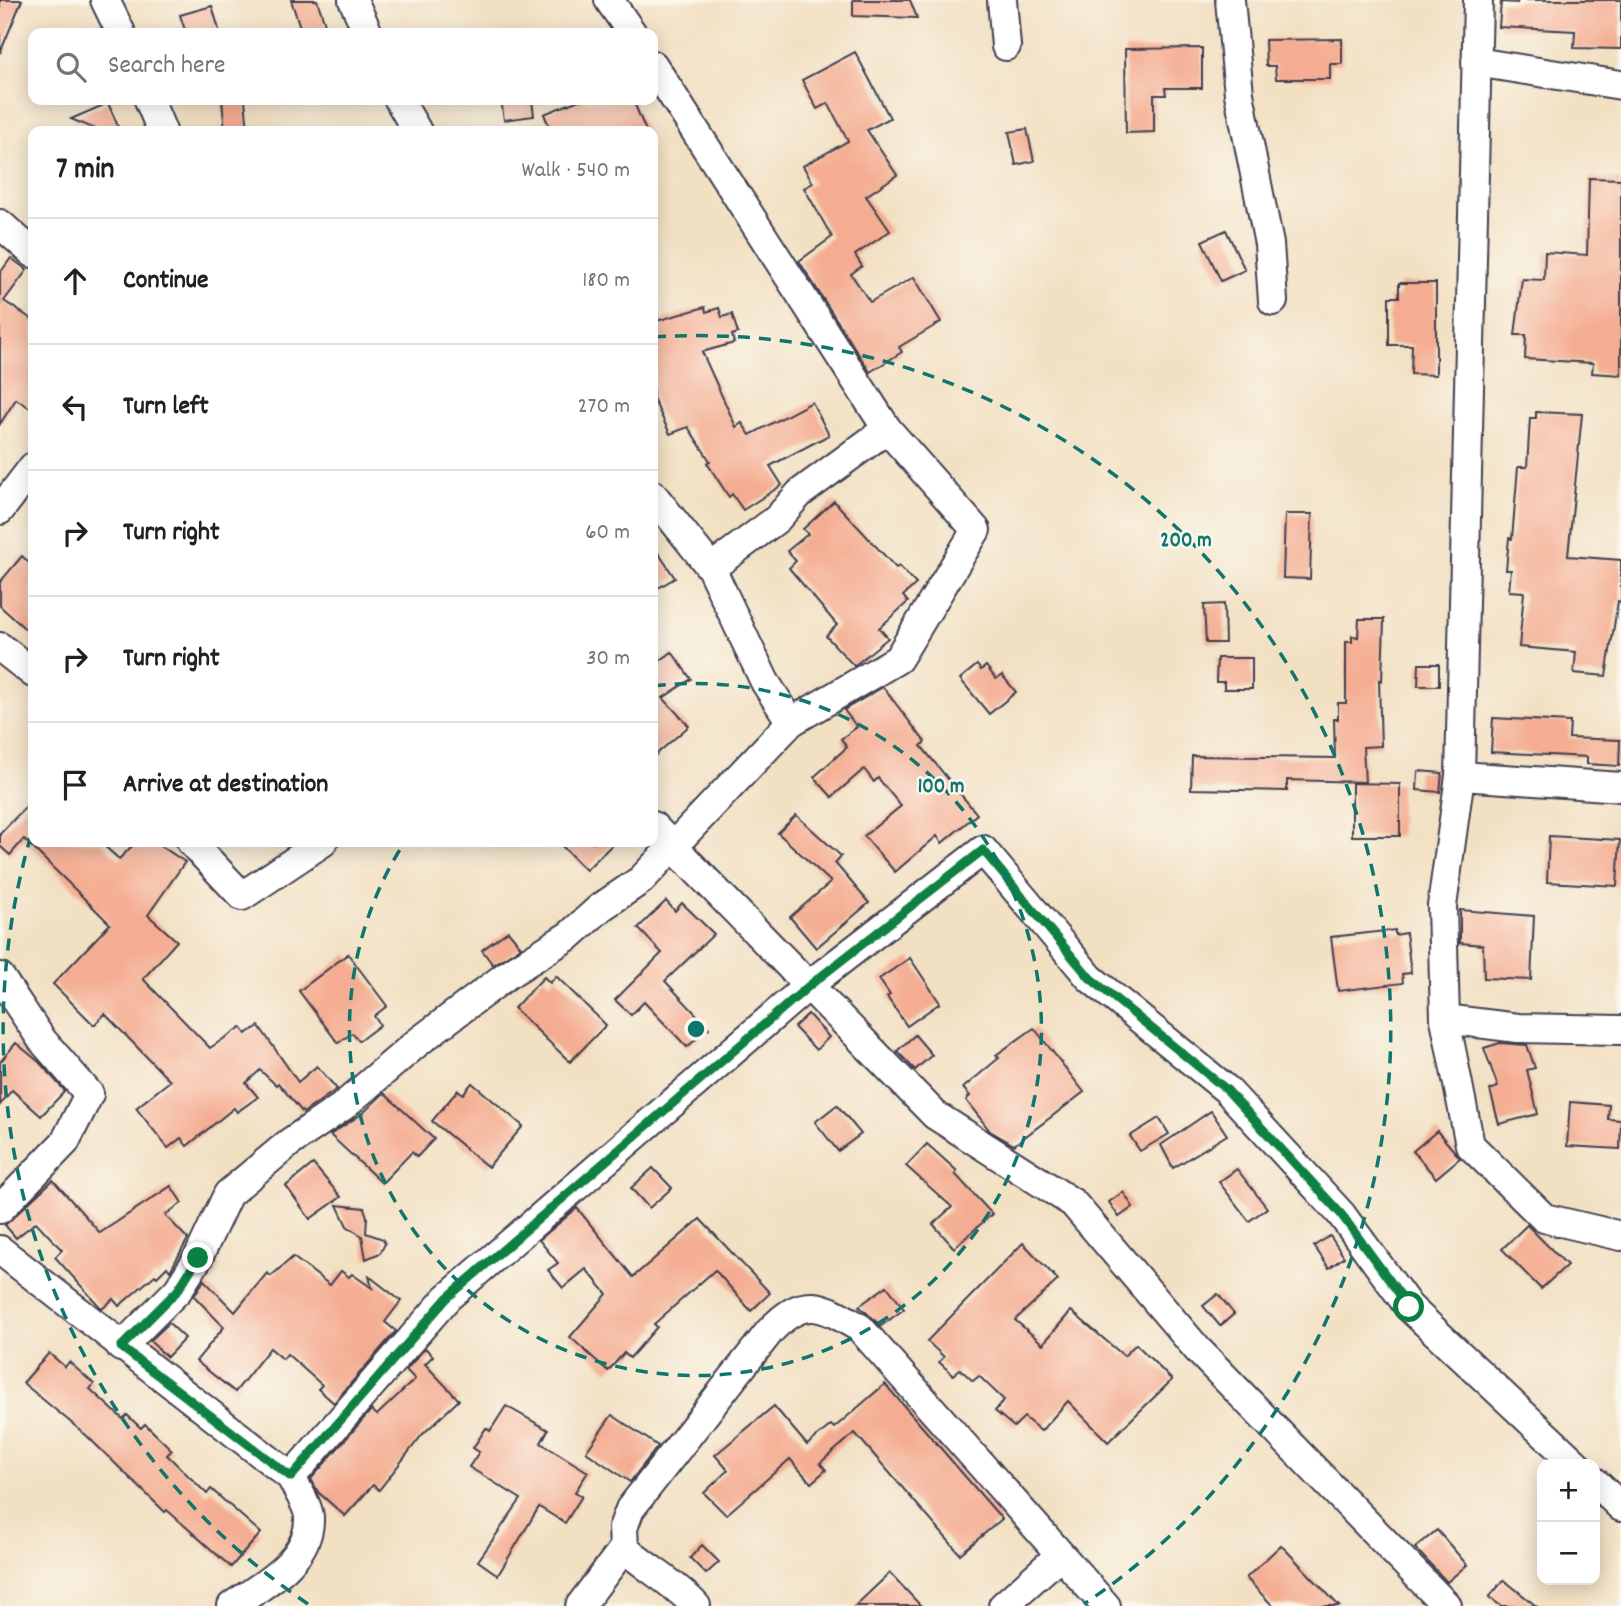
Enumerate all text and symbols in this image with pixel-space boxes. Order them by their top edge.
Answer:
search box [28,28,658,105]
icon: search [52,48,90,86]
text: Search here [108,48,226,85]
text: 7 min [56,150,114,193]
text: Walk · 540 m [522,155,630,188]
icon: ahead [56,262,94,300]
text: Continue [123,263,208,300]
text: 180 m [582,265,630,298]
icon: left [56,388,94,426]
text: Turn left [123,389,209,426]
text: 270 m [578,391,630,424]
icon: right [56,514,94,552]
text: Turn right [123,515,220,552]
text: 60 m [585,517,630,550]
text: 200 m [1160,527,1212,557]
icon: right [56,640,94,678]
text: Turn right [123,641,220,678]
text: 30 m [586,643,630,676]
icon: arrive [56,766,94,804]
text: Arrive at destination [123,767,328,804]
text: 100 m [918,773,964,803]
centre of rings [684,1017,708,1041]
route end [182,1242,213,1273]
route start [1393,1291,1424,1322]
map controls [1537,1459,1600,1585]
button: + [1537,1459,1600,1522]
button: − [1537,1522,1600,1585]

